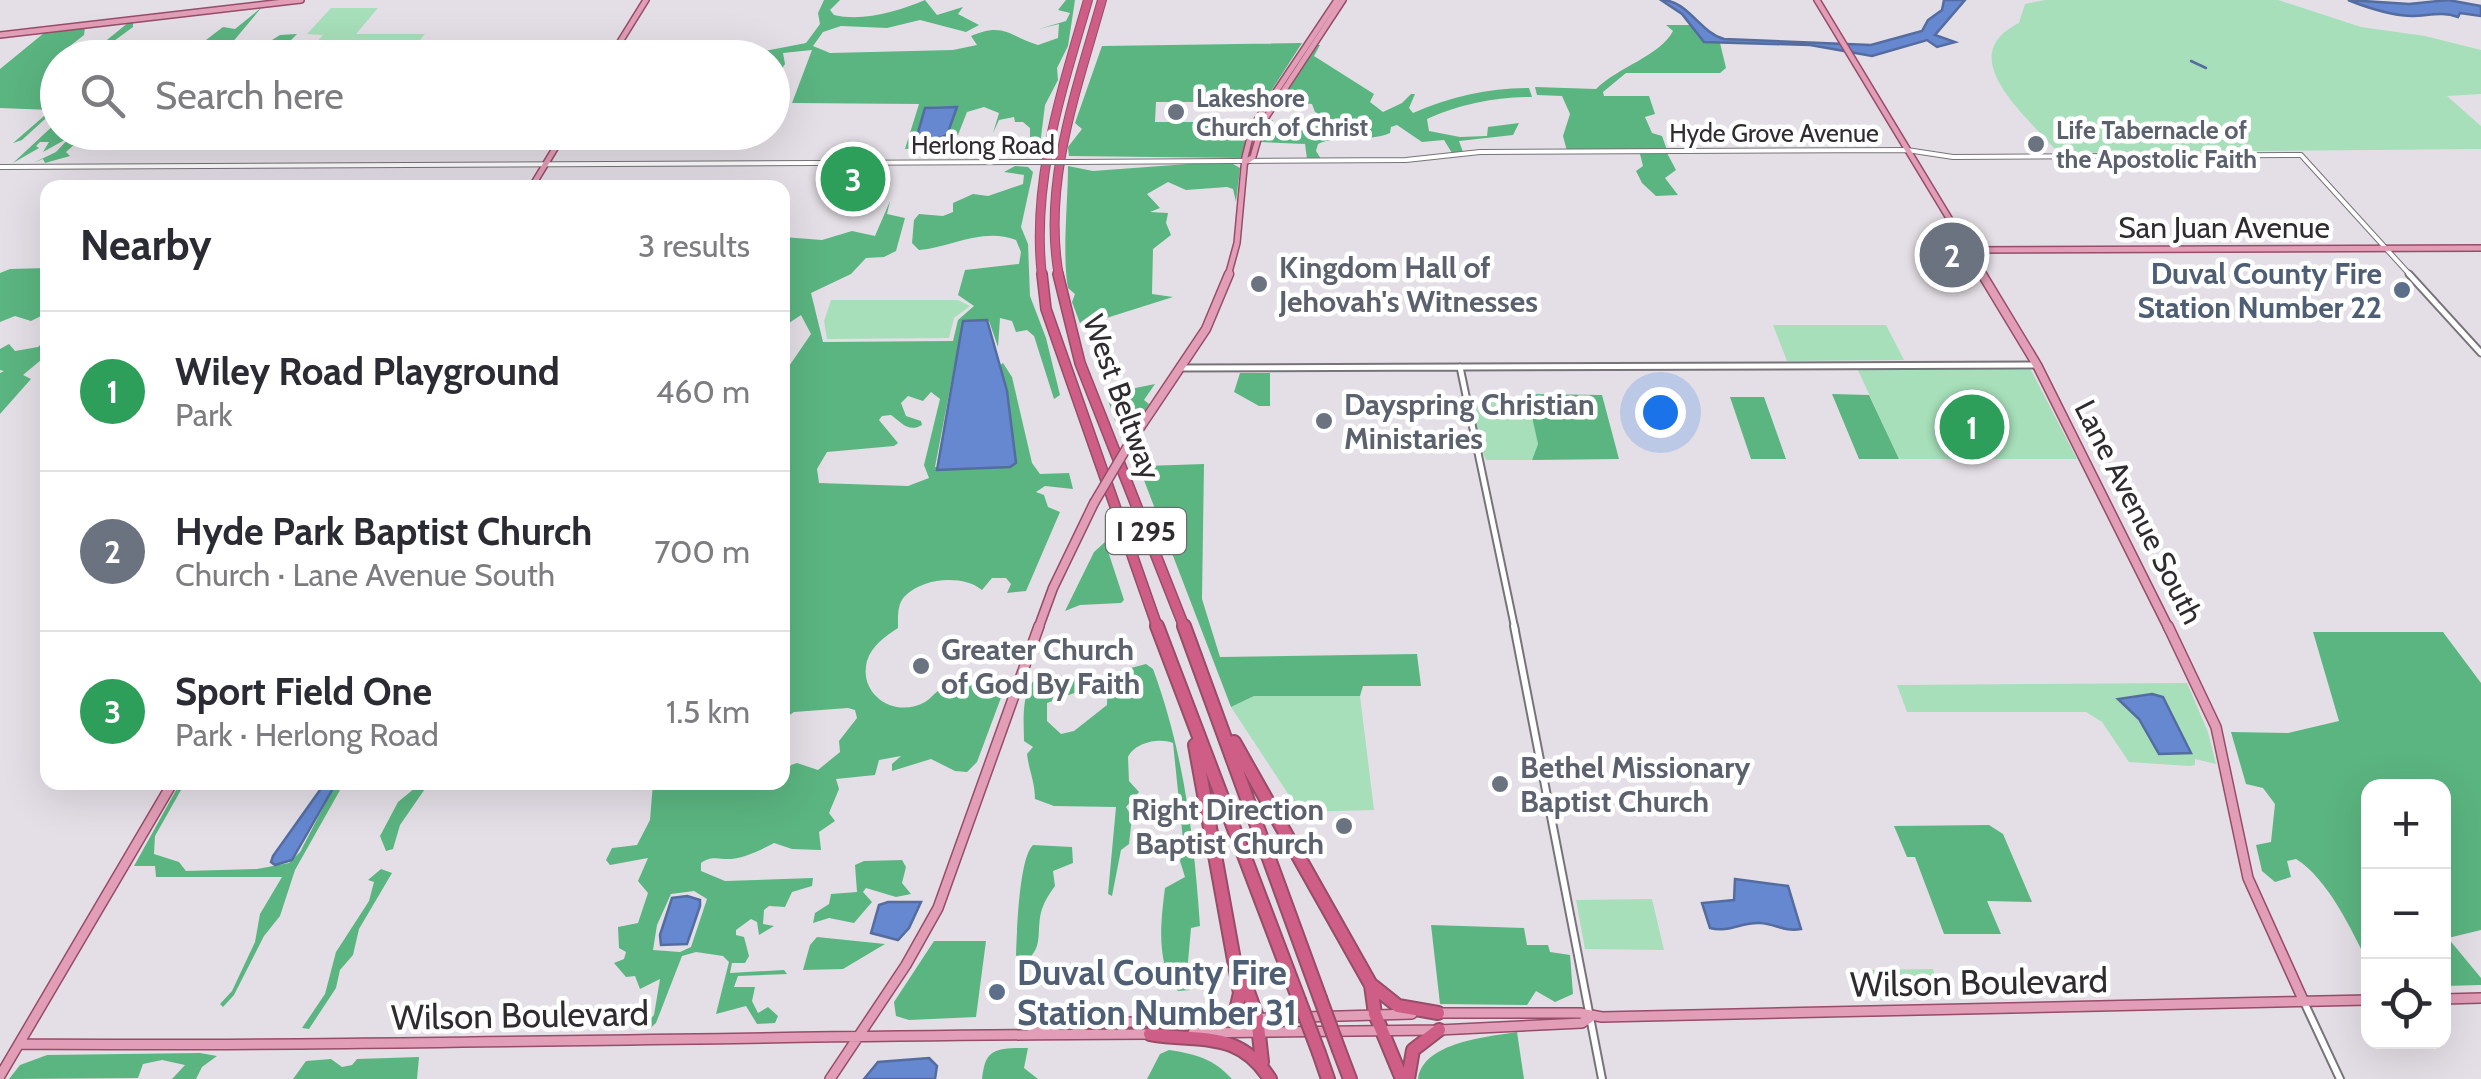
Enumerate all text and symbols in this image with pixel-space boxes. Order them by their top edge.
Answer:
search box [40,40,790,150]
icon: search [75,68,130,123]
text: Search here [155,72,344,119]
place label: Lakeshore Church of Christ [1196,83,1369,142]
marker: Lakeshore Church of Christ [1165,101,1187,123]
place label: Life Tabernacle of the Apostolic Faith [2056,115,2257,174]
street label: Hyde Grove Avenue [1669,118,1879,148]
street label: Herlong Road [911,130,1055,160]
marker: Life Tabernacle of the Apostolic Faith [2025,133,2047,155]
pin: 3 [820,142,886,216]
street label: San Juan Avenue [2118,209,2330,246]
pin: 2 [1920,218,1984,292]
text: Nearby [80,219,212,271]
text: 3 results [638,226,750,265]
place label: Kingdom Hall of Jehovah's Witnesses [1278,249,1538,320]
place label: Duval County Fire Station Number 22 [2138,255,2382,326]
marker: Kingdom Hall of Jehovah's Witnesses [1248,273,1270,295]
marker: Duval County Fire Station Number 22 [2391,279,2413,301]
street label: West Beltway [1075,310,1169,484]
text: Wiley Road Playground [175,348,560,395]
text: 1 [107,372,118,411]
text: 460 m [656,372,750,411]
place label: Dayspring Christian Ministaries [1344,386,1595,457]
your location [1635,387,1686,438]
pin: 1 [1940,390,2004,464]
street label: Lane Avenue South [2067,394,2211,630]
text: Park [175,395,233,434]
marker: Dayspring Christian Ministaries [1313,410,1335,432]
text: Hyde Park Baptist Church [175,508,592,555]
road number: I 295 [1106,508,1186,554]
text: 2 [104,532,121,571]
text: 700 m [654,532,750,571]
text: Church · Lane Avenue South [175,555,555,594]
place label: Greater Church of God By Faith [941,631,1140,702]
marker: Greater Church of God By Faith [910,655,932,677]
text: Sport Field One [175,668,432,715]
text: 3 [104,692,121,731]
text: 1.5 km [666,692,750,731]
text: Park · Herlong Road [175,715,439,754]
place label: Bethel Missionary Baptist Church [1520,749,1751,820]
marker: Bethel Missionary Baptist Church [1489,773,1511,795]
map controls [2361,779,2451,1049]
button: + [2361,779,2451,869]
place label: Right Direction Baptist Church [1131,791,1324,862]
marker: Right Direction Baptist Church [1333,815,1355,837]
button: − [2361,869,2451,959]
place label: Duval County Fire Station Number 31 [1017,951,1297,1034]
street label: Wilson Boulevard [1850,958,2108,1006]
button: locate [2361,959,2451,1049]
marker: Duval County Fire Station Number 31 [986,981,1008,1003]
street label: Wilson Boulevard [391,991,649,1039]

